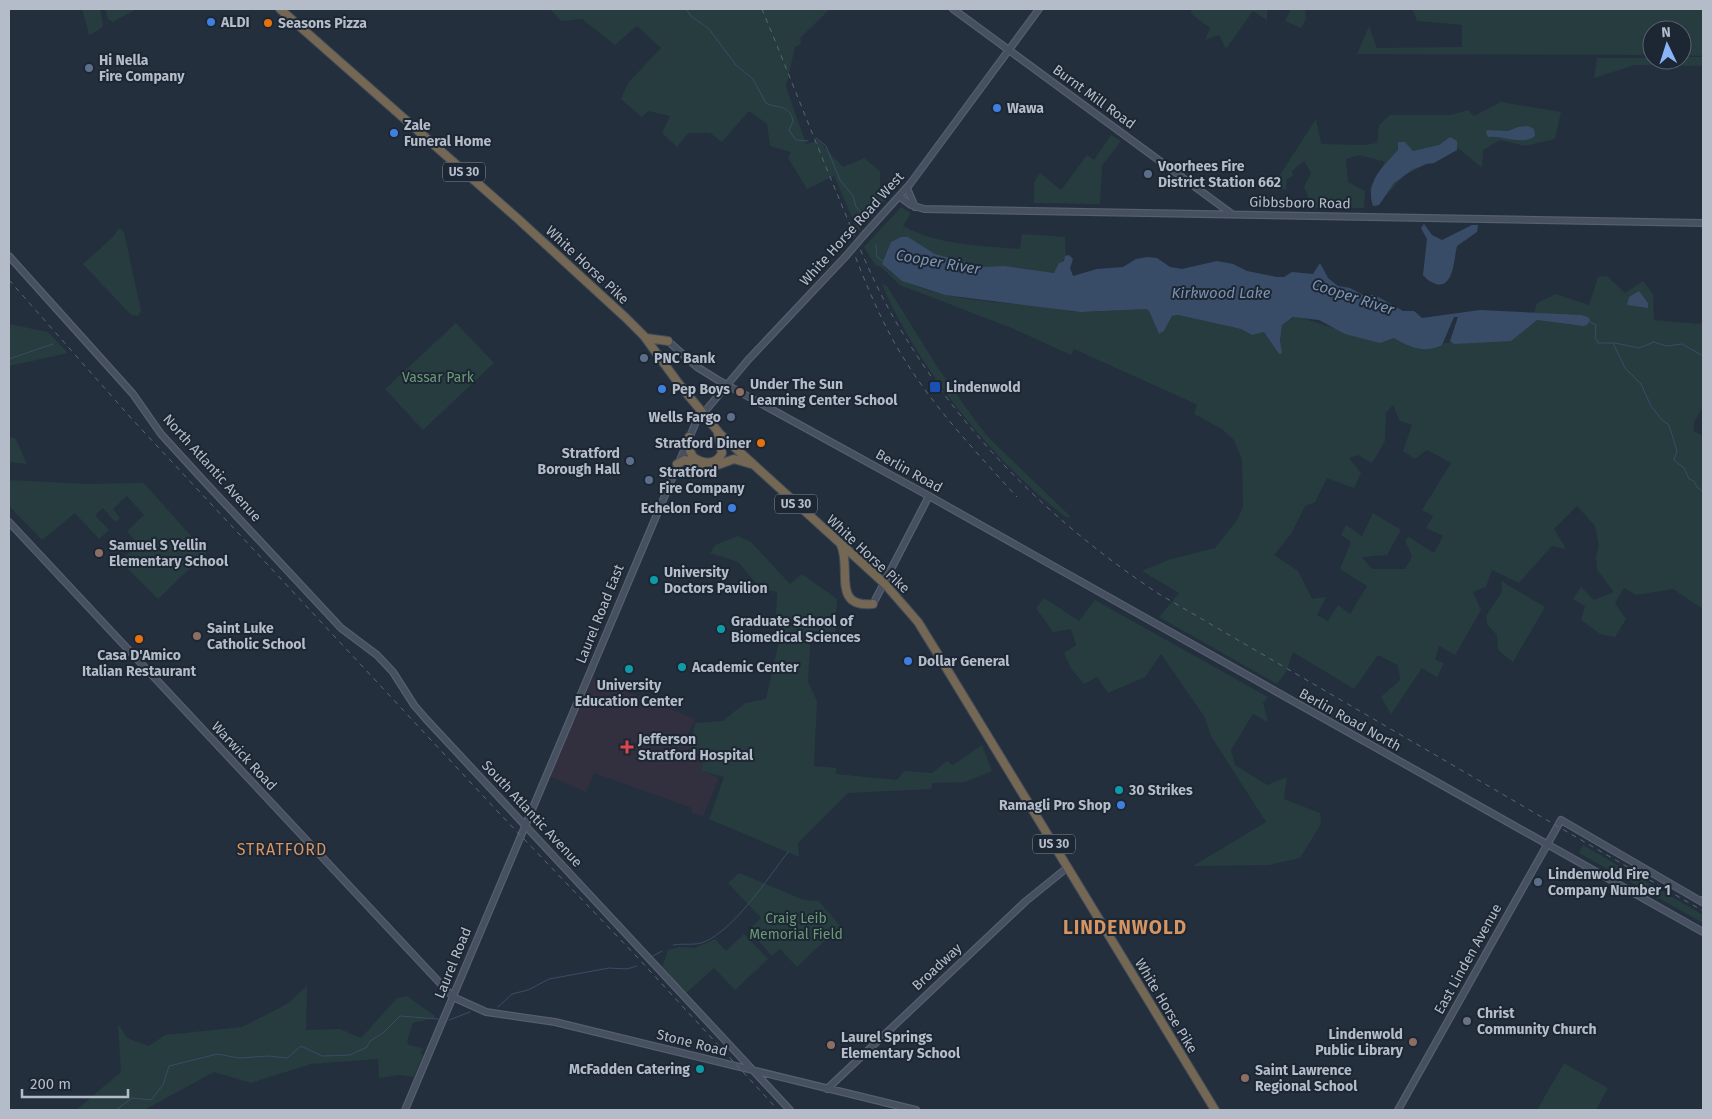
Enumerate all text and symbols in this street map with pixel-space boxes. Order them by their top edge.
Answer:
place label: ALDI [220,14,250,31]
place label: Seasons Pizza [278,15,367,32]
marker: ALDI [205,16,217,28]
marker: Seasons Pizza [262,17,274,29]
north arrow [1642,20,1692,70]
text: N [1661,24,1671,41]
place label: Hi Nella Fire Company [99,52,185,85]
street label: Burnt Mill Road [1049,61,1139,133]
marker: Hi Nella Fire Company [83,62,95,74]
place label: Wawa [1007,100,1044,117]
marker: Wawa [991,102,1003,114]
place label: Zale Funeral Home [404,117,492,150]
marker: Zale Funeral Home [388,127,400,139]
place label: Voorhees Fire District Station 662 [1157,158,1281,191]
road number: US 30 [443,162,485,182]
street label: White Horse Road West [796,168,908,289]
marker: Voorhees Fire District Station 662 [1142,168,1154,180]
street label: Gibbsboro Road [1249,194,1351,212]
street label: White Horse Pike [542,222,632,308]
water label: Cooper River [894,246,983,278]
water label: Cooper River [1310,275,1398,319]
water label: Kirkwood Lake [1172,284,1271,302]
place label: PNC Bank [654,350,715,367]
marker: PNC Bank [638,352,650,364]
park label: Vassar Park [402,369,475,386]
place label: Under The Sun Learning Center School [750,376,898,409]
place label: Lindenwold [946,379,1021,396]
marker: Lindenwold [928,380,942,394]
place label: Pep Boys [672,381,730,398]
marker: Pep Boys [656,383,668,395]
marker: Under The Sun Learning Center School [734,386,746,398]
place label: Wells Fargo [648,409,721,426]
street label: North Atlantic Avenue [159,411,265,525]
marker: Wells Fargo [725,411,737,423]
place label: Stratford Diner [655,435,751,452]
marker: Stratford Diner [755,437,767,449]
place label: Stratford Borough Hall [538,445,621,478]
street label: Berlin Road [873,446,945,496]
marker: Stratford Borough Hall [624,455,636,467]
place label: Stratford Fire Company [659,464,745,497]
marker: Stratford Fire Company [643,474,655,486]
road number: US 30 [775,494,817,514]
place label: Echelon Ford [641,500,722,517]
marker: Echelon Ford [726,502,738,514]
street label: White Horse Pike [823,511,913,597]
place label: Samuel S Yellin Elementary School [109,537,229,570]
marker: Samuel S Yellin Elementary School [93,547,105,559]
street label: Laurel Road East [572,561,628,666]
place label: University Doctors Pavilion [664,564,767,597]
marker: University Doctors Pavilion [648,574,660,586]
place label: Graduate School of Biomedical Sciences [731,613,861,646]
place label: Saint Luke Catholic School [207,620,307,653]
marker: Graduate School of Biomedical Sciences [715,623,727,635]
marker: Saint Luke Catholic School [191,630,203,642]
marker: Casa D'Amico Italian Restaurant [133,633,145,645]
place label: Casa D'Amico Italian Restaurant [82,647,197,680]
place label: Dollar General [918,653,1010,670]
marker: Dollar General [902,655,914,667]
place label: Academic Center [691,659,799,676]
marker: Academic Center [676,661,688,673]
marker: University Education Center [623,663,635,675]
place label: University Education Center [575,677,684,710]
street label: Berlin Road North [1296,685,1404,755]
street label: Warwick Road [208,718,280,794]
place label: Jefferson Stratford Hospital [637,731,754,764]
marker: Jefferson Stratford Hospital [620,740,634,754]
street label: South Atlantic Avenue [478,757,586,871]
place label: 30 Strikes [1128,782,1193,799]
marker: 30 Strikes [1113,784,1125,796]
place label: Ramagli Pro Shop [999,797,1111,814]
marker: Ramagli Pro Shop [1115,799,1127,811]
road number: US 30 [1033,834,1075,854]
district label: STRATFORD [237,840,327,859]
place label: Lindenwold Fire Company Number 1 [1548,866,1671,899]
marker: Lindenwold Fire Company Number 1 [1532,876,1544,888]
street label: East Linden Avenue [1431,901,1505,1017]
park label: Craig Leib Memorial Field [749,910,843,943]
district label: LINDENWOLD [1063,916,1187,939]
street label: Laurel Road [431,925,475,1001]
street label: Broadway [909,940,965,994]
street label: White Horse Pike [1131,956,1201,1056]
place label: Christ Community Church [1477,1005,1597,1038]
marker: Christ Community Church [1461,1015,1473,1027]
street label: Stone Road [655,1026,729,1060]
place label: Lindenwold Public Library [1315,1026,1404,1059]
place label: Laurel Springs Elementary School [841,1029,961,1062]
marker: Lindenwold Public Library [1407,1036,1419,1048]
marker: Laurel Springs Elementary School [825,1039,837,1051]
place label: McFadden Catering [569,1061,690,1078]
place label: Saint Lawrence Regional School [1255,1062,1358,1095]
marker: McFadden Catering [694,1063,706,1075]
scale bar [22,1066,129,1098]
marker: Saint Lawrence Regional School [1239,1072,1251,1084]
text: 200 m [30,1075,71,1093]

